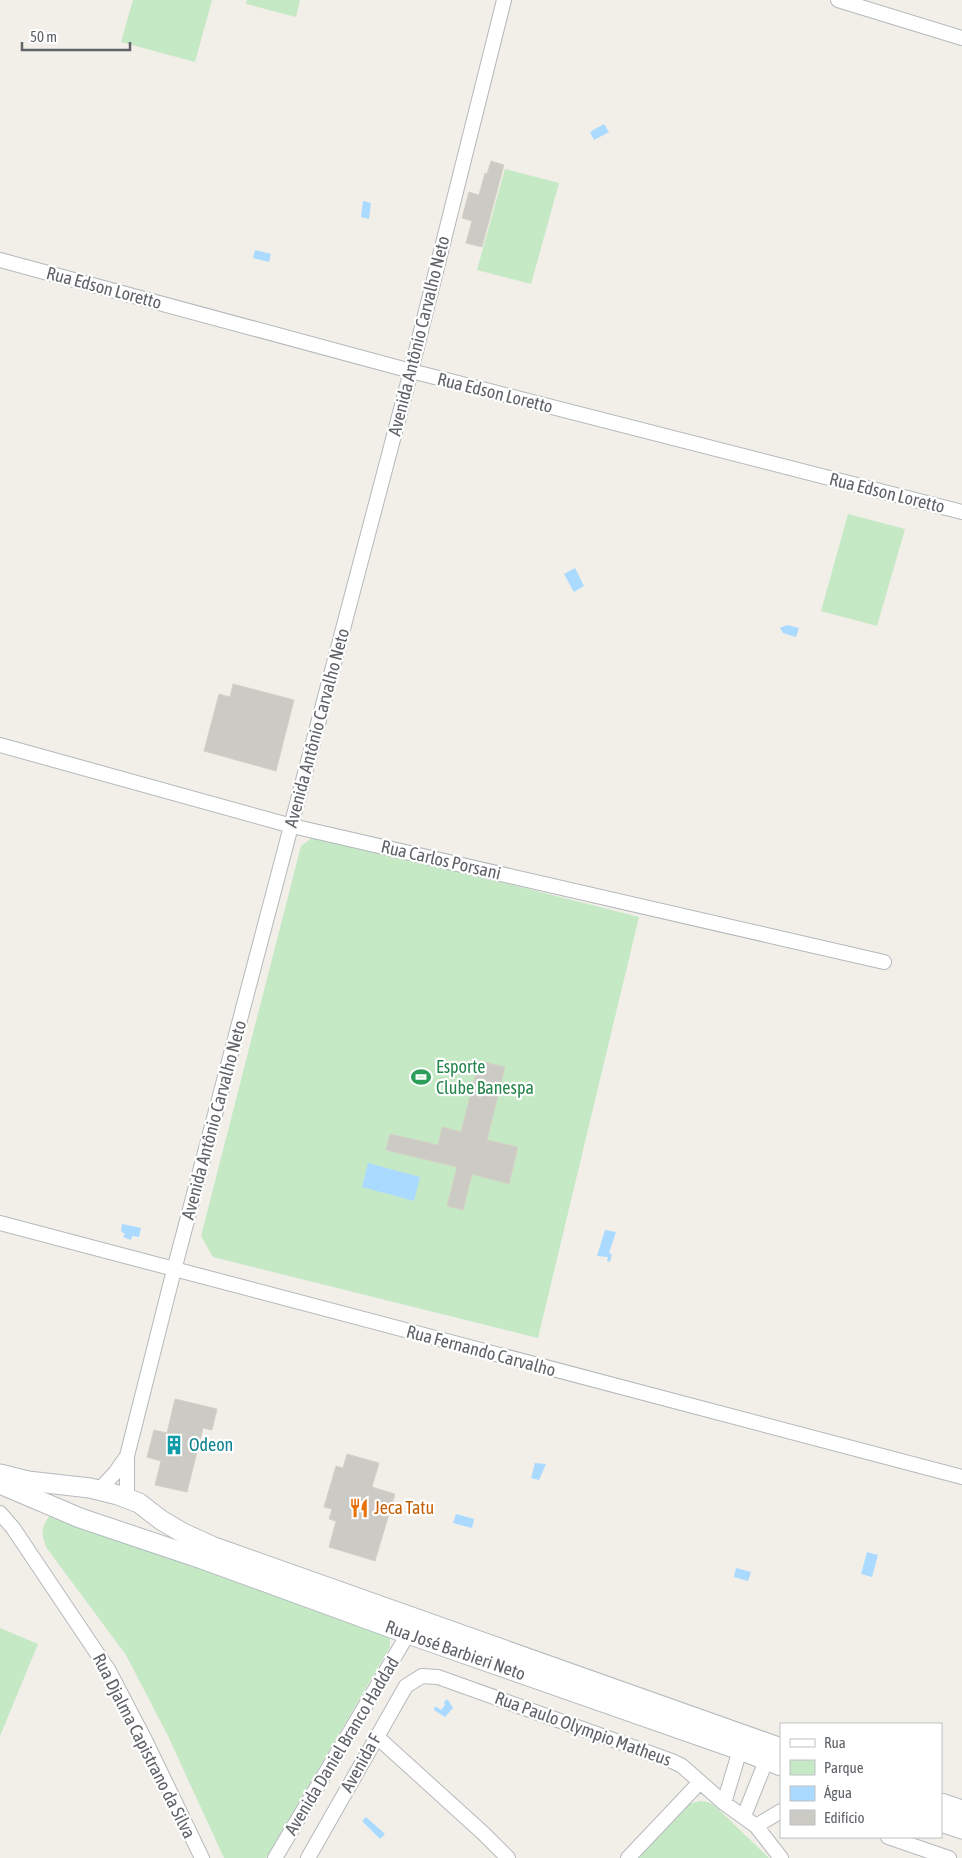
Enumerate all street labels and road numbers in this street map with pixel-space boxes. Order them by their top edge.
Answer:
street label: Avenida Antônio Carvalho Neto [383,234,454,438]
street label: Rua Edson Loretto [44,262,164,313]
street label: Rua Edson Loretto [435,368,555,417]
street label: Rua Edson Loretto [827,468,947,517]
street label: Avenida Antônio Carvalho Neto [280,626,353,830]
street label: Rua Carlos Porsani [379,836,503,883]
street label: Avenida Antônio Carvalho Neto [177,1018,250,1222]
street label: Rua Fernando Carvalho [404,1321,558,1381]
street label: Rua José Barbieri Neto [383,1616,528,1684]
street label: Rua Djalma Capistrano da Silva [89,1650,200,1842]
street label: Avenida Daniel Branco Haddad [280,1653,403,1839]
street label: Rua Paulo Olympio Matheus [492,1687,674,1770]
street label: Avenida F [336,1729,386,1796]

